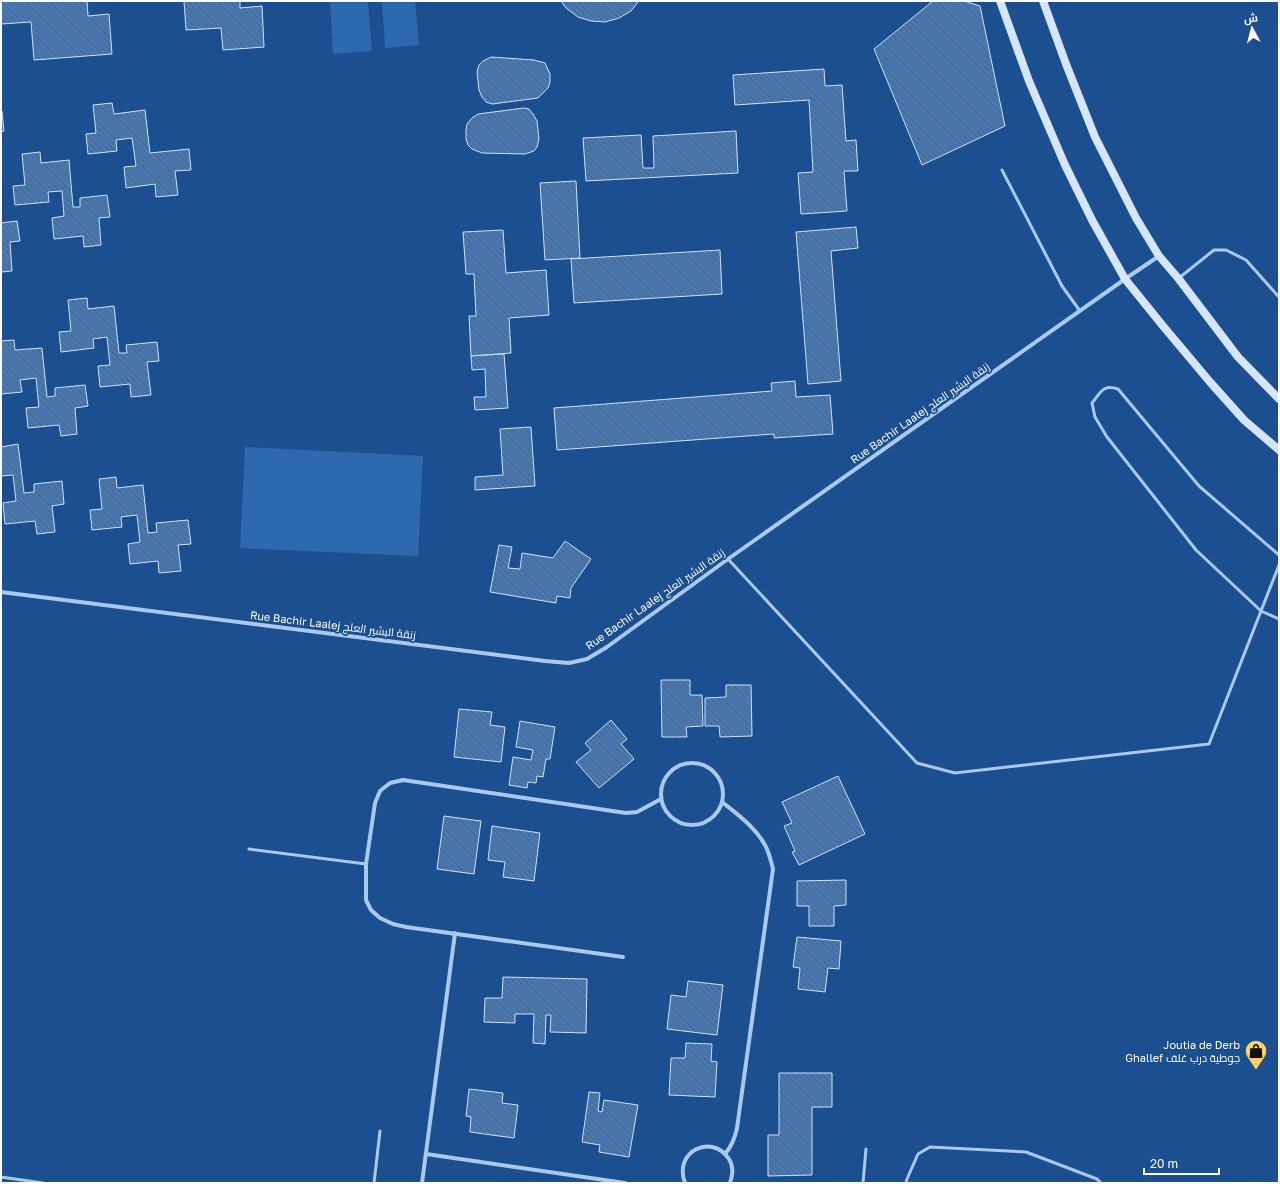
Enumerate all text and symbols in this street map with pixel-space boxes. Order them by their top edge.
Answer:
north arrow [1232,8,1272,48]
text: ش [1243,10,1259,26]
street label: Rue Bachir Laalej زنقة البشير العلج [848,359,993,467]
street label: Rue Bachir Laalej زنقة البشير العلج [583,545,728,653]
street label: Rue Bachir Laalej زنقة البشير العلج [249,608,417,643]
place label: Joutia de Derb Ghallef جوطية درب غلف [1125,1038,1240,1065]
shop icon: Joutia de Derb Ghallef جوطية درب غلف [1243,1038,1269,1071]
scale bar [1144,1150,1219,1176]
text: 20 m [1150,1156,1178,1171]

